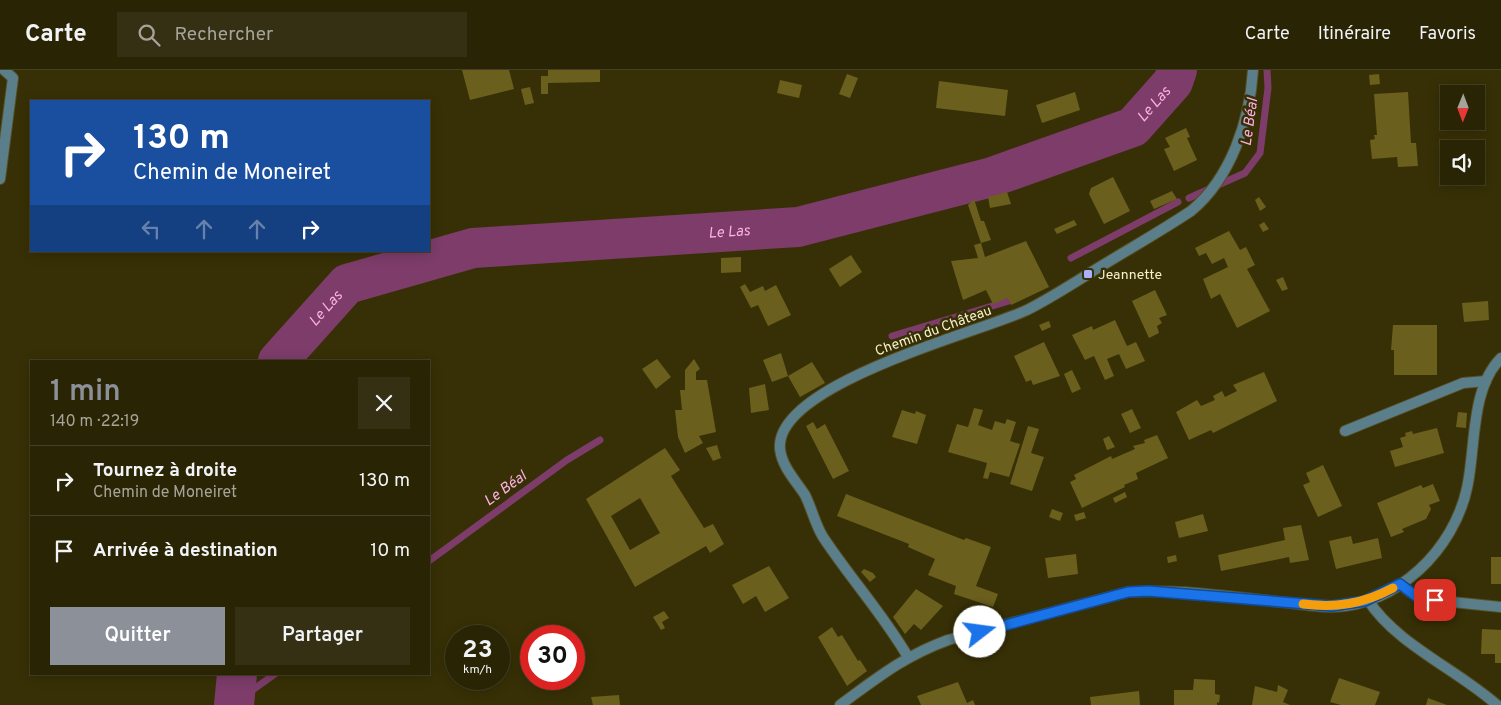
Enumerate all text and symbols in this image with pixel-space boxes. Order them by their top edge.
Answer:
search box [117,12,467,57]
text: Carte [25,20,87,50]
icon: search [135,21,163,49]
text: Rechercher [175,23,273,47]
text: Carte [1245,23,1290,46]
text: Itinéraire [1318,23,1391,46]
text: Favoris [1419,23,1476,46]
water label: Le Las [1134,83,1176,127]
north arrow [1440,85,1485,130]
map controls [1440,85,1485,185]
water label: Le Béal [1238,96,1263,147]
text: 130 m [133,117,230,161]
icon: right [50,120,115,185]
button: sound [1440,140,1485,185]
text: Chemin de Moneiret [133,160,331,187]
icon: left [137,215,165,243]
icon: ahead [190,215,218,243]
icon: ahead [243,215,271,243]
icon: right [296,215,324,243]
water label: Le Las [708,222,751,244]
place label: Jeannette [1098,267,1162,284]
marker: Jeannette [1082,268,1094,280]
water label: Le Las [305,287,348,331]
street label: Chemin du Château [873,302,994,360]
text: 1 min [50,374,121,411]
button: close [358,377,410,429]
text: 140 m · 22:19 [50,412,139,432]
text: Tournez à droite [93,459,237,483]
icon: right [50,467,78,495]
water label: Le Béal [481,467,532,511]
text: 130 m [359,469,410,493]
text: Chemin de Moneiret [93,483,237,503]
icon: arrive [50,537,78,565]
text: Arrivée à destination [93,539,278,563]
text: 10 m [370,539,410,563]
pin [1414,579,1456,621]
icon: arrive [1421,586,1449,614]
position arrow [953,605,1005,657]
button: Quitter [50,607,225,665]
button: Partager [235,607,410,665]
speed limit sign: 30 [520,625,585,690]
text: 23 [462,635,493,667]
text: km/h [463,662,492,678]

